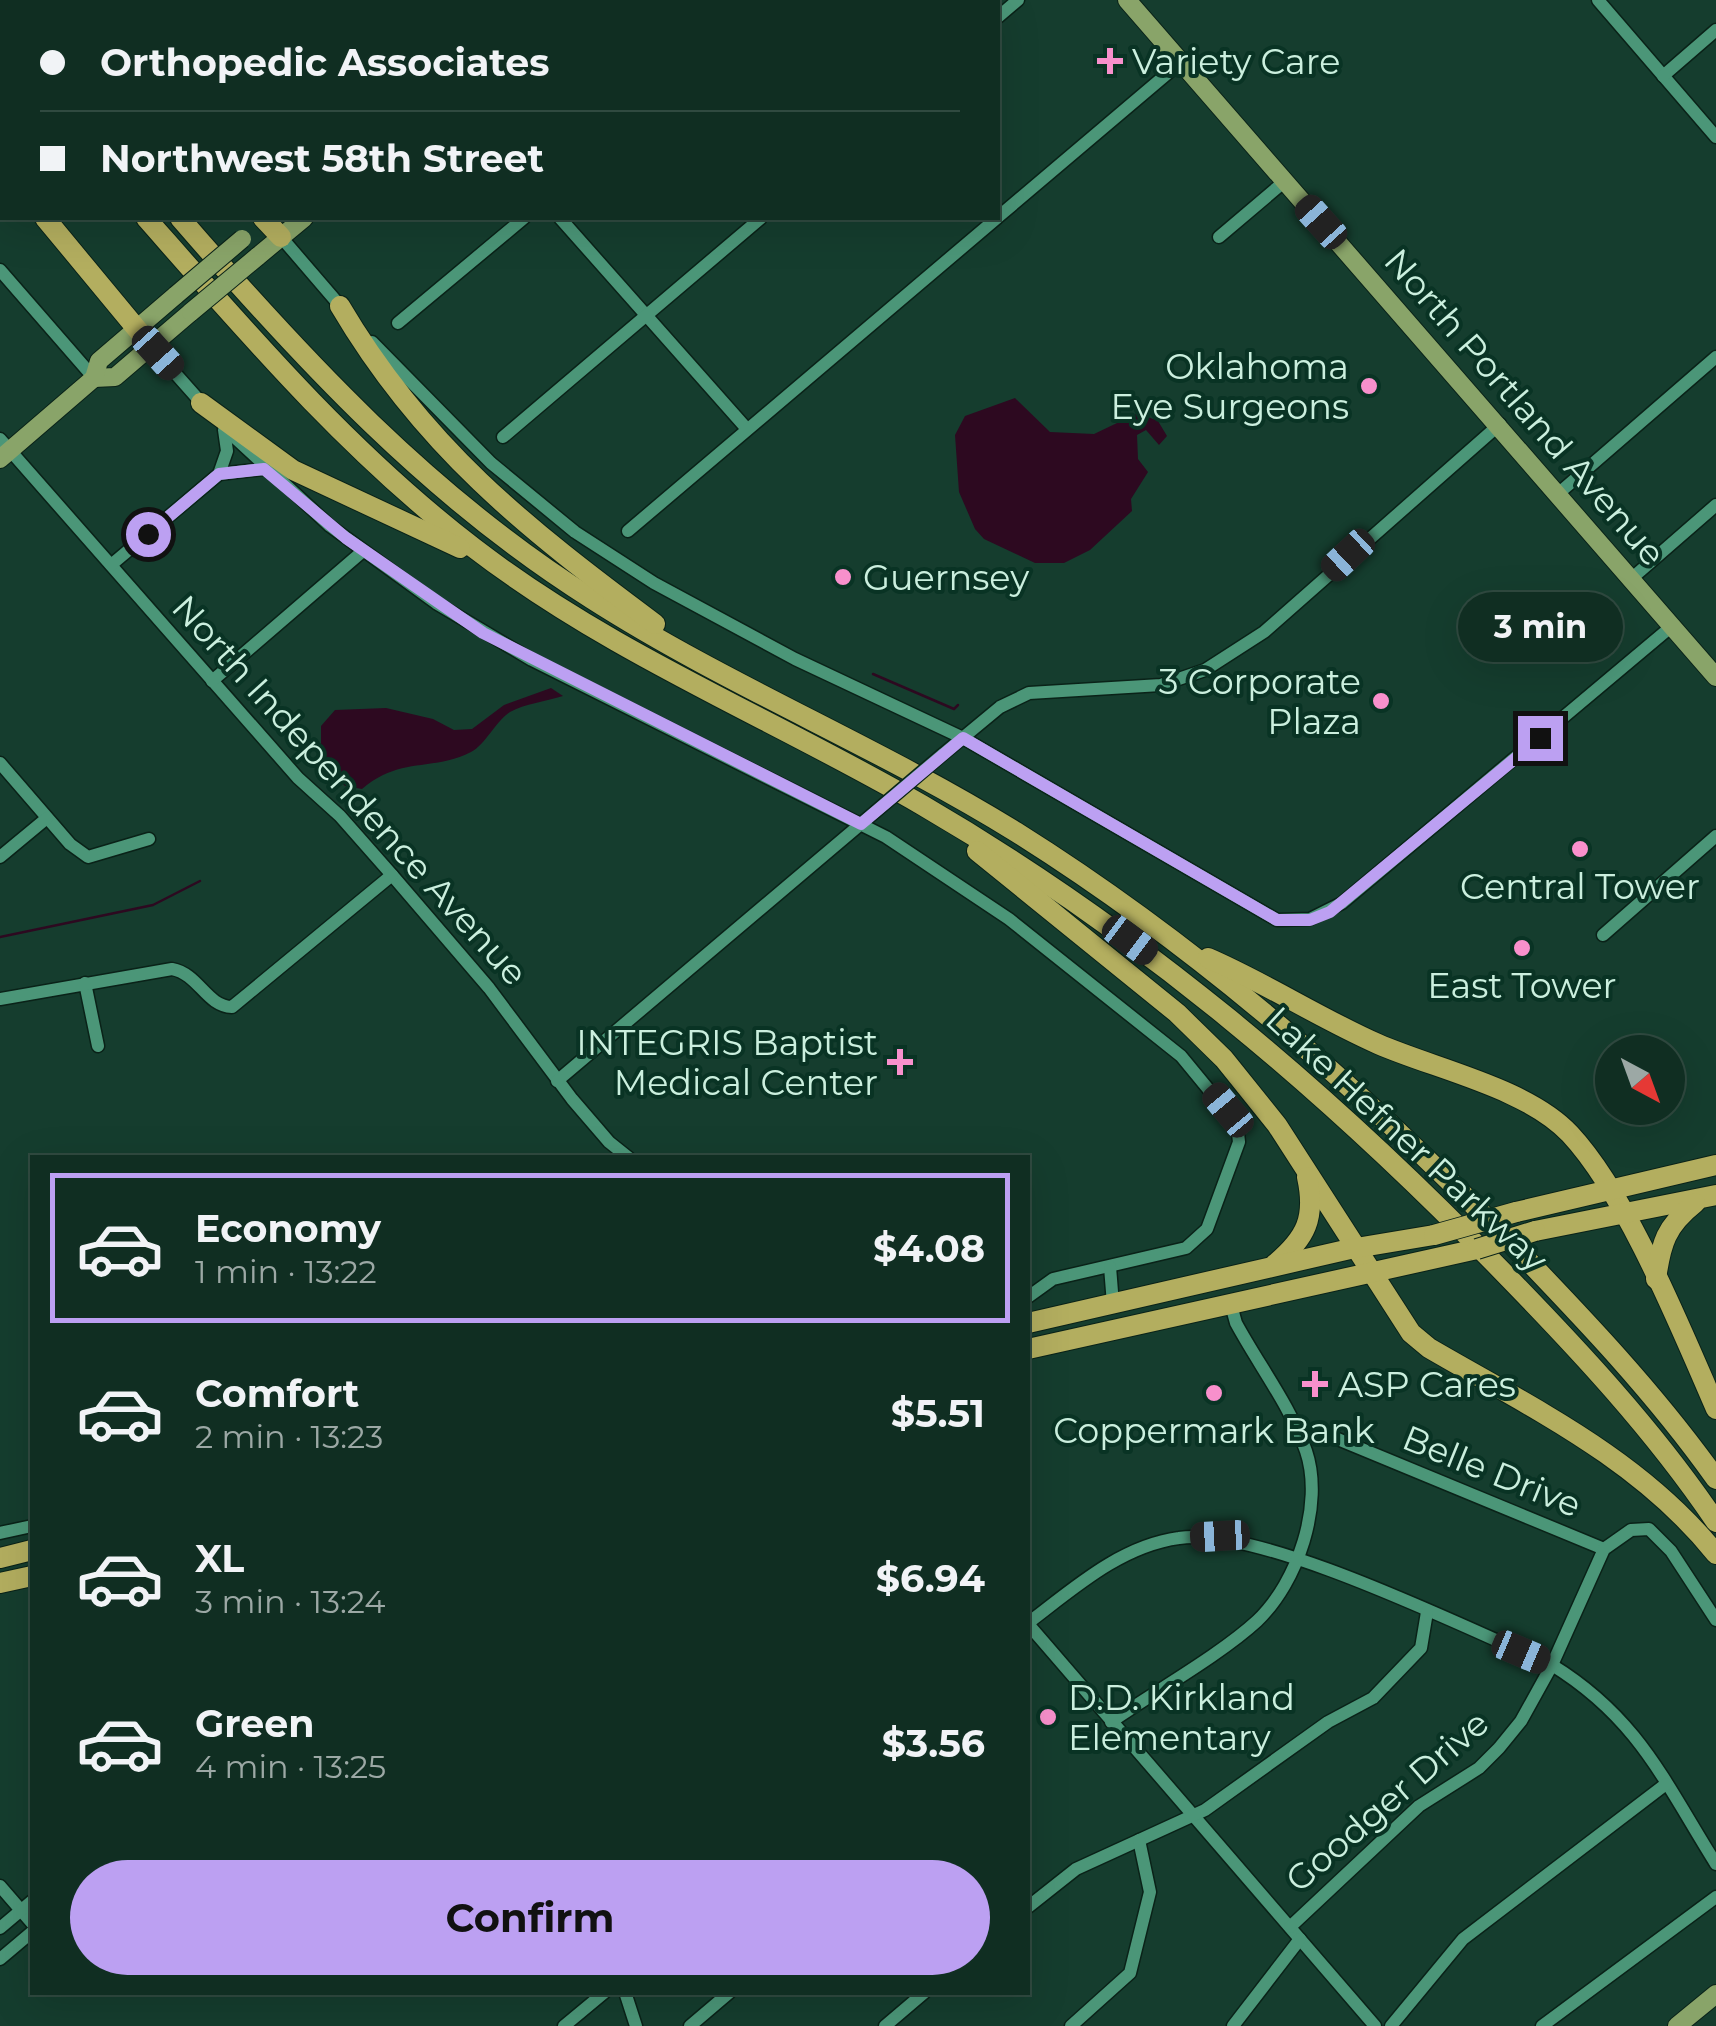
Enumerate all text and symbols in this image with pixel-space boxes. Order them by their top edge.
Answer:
text: Orthopedic Associates [100,39,549,86]
place label: Variety Care [1132,40,1341,83]
marker: Variety Care [1097,48,1123,74]
text: Northwest 58th Street [100,135,544,182]
car [1290,190,1352,254]
street label: North Portland Avenue [1376,240,1674,574]
car [127,321,189,385]
place label: Oklahoma Eye Surgeons [1110,345,1349,428]
marker: Oklahoma Eye Surgeons [1358,375,1380,397]
route start [126,512,171,557]
car [1316,524,1380,586]
place label: Guernsey [863,556,1029,599]
marker: Guernsey [832,566,854,588]
street label: North Independence Avenue [163,586,537,994]
callout: 3 min [1458,593,1622,663]
text: 3 min [1494,607,1587,646]
place label: 3 Corporate Plaza [1159,660,1361,743]
marker: 3 Corporate Plaza [1370,690,1392,712]
route end [1518,716,1563,761]
marker: Central Tower [1569,838,1591,860]
place label: Central Tower [1460,865,1700,908]
car [1097,910,1163,970]
marker: East Tower [1511,937,1533,959]
place label: East Tower [1427,964,1617,1007]
street label: Lake Hefner Parkway [1257,997,1557,1281]
place label: INTEGRIS Baptist Medical Center [576,1021,878,1104]
north arrow [1595,1035,1685,1125]
map controls [1595,1035,1685,1125]
marker: INTEGRIS Baptist Medical Center [887,1049,913,1075]
car [1197,1077,1259,1143]
icon: car [75,1203,165,1293]
text: Economy [195,1205,381,1252]
text: $4.08 [873,1225,985,1272]
text: 1 min · 13:22 [195,1252,377,1291]
place label: ASP Cares [1338,1363,1516,1406]
icon: car [75,1368,165,1458]
text: Comfort [195,1370,359,1417]
marker: ASP Cares [1302,1371,1328,1397]
marker: Coppermark Bank [1203,1382,1225,1404]
text: $5.51 [891,1390,985,1437]
place label: Coppermark Bank [1053,1409,1375,1452]
street label: Belle Drive [1397,1416,1587,1526]
text: 2 min · 13:23 [195,1417,383,1456]
car [1189,1519,1251,1553]
icon: car [75,1533,165,1623]
text: XL [195,1535,244,1582]
text: $6.94 [876,1555,985,1602]
text: 3 min · 13:24 [195,1582,385,1621]
car [1488,1626,1554,1678]
place label: D.D. Kirkland Elementary [1068,1676,1295,1759]
icon: car [75,1698,165,1788]
text: Green [195,1700,315,1747]
street label: Goodger Drive [1277,1701,1497,1901]
marker: D.D. Kirkland Elementary [1037,1706,1059,1728]
text: $3.56 [882,1720,985,1767]
text: 4 min · 13:25 [195,1747,386,1786]
button: Confirm [70,1860,990,1975]

